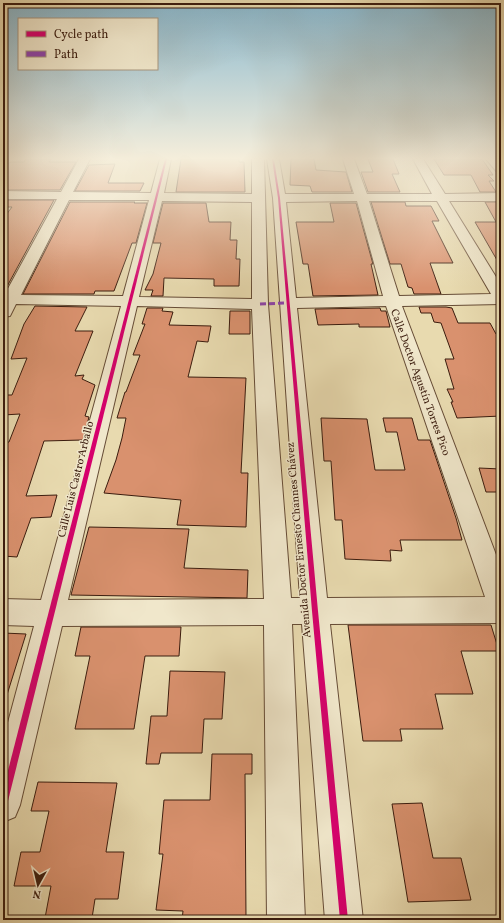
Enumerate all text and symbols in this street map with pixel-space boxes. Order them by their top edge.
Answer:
legend [18,18,158,70]
text: Cycle path [54,27,109,43]
text: Path [54,47,78,63]
street label: Calle Doctor Agustín Torres Pico [386,307,453,458]
street label: Calle Luis Castro Arballo [55,419,98,539]
street label: Avenida Doctor Ernesto Channes Chávez [283,441,316,638]
north arrow [18,865,58,905]
text: N [32,885,42,901]

